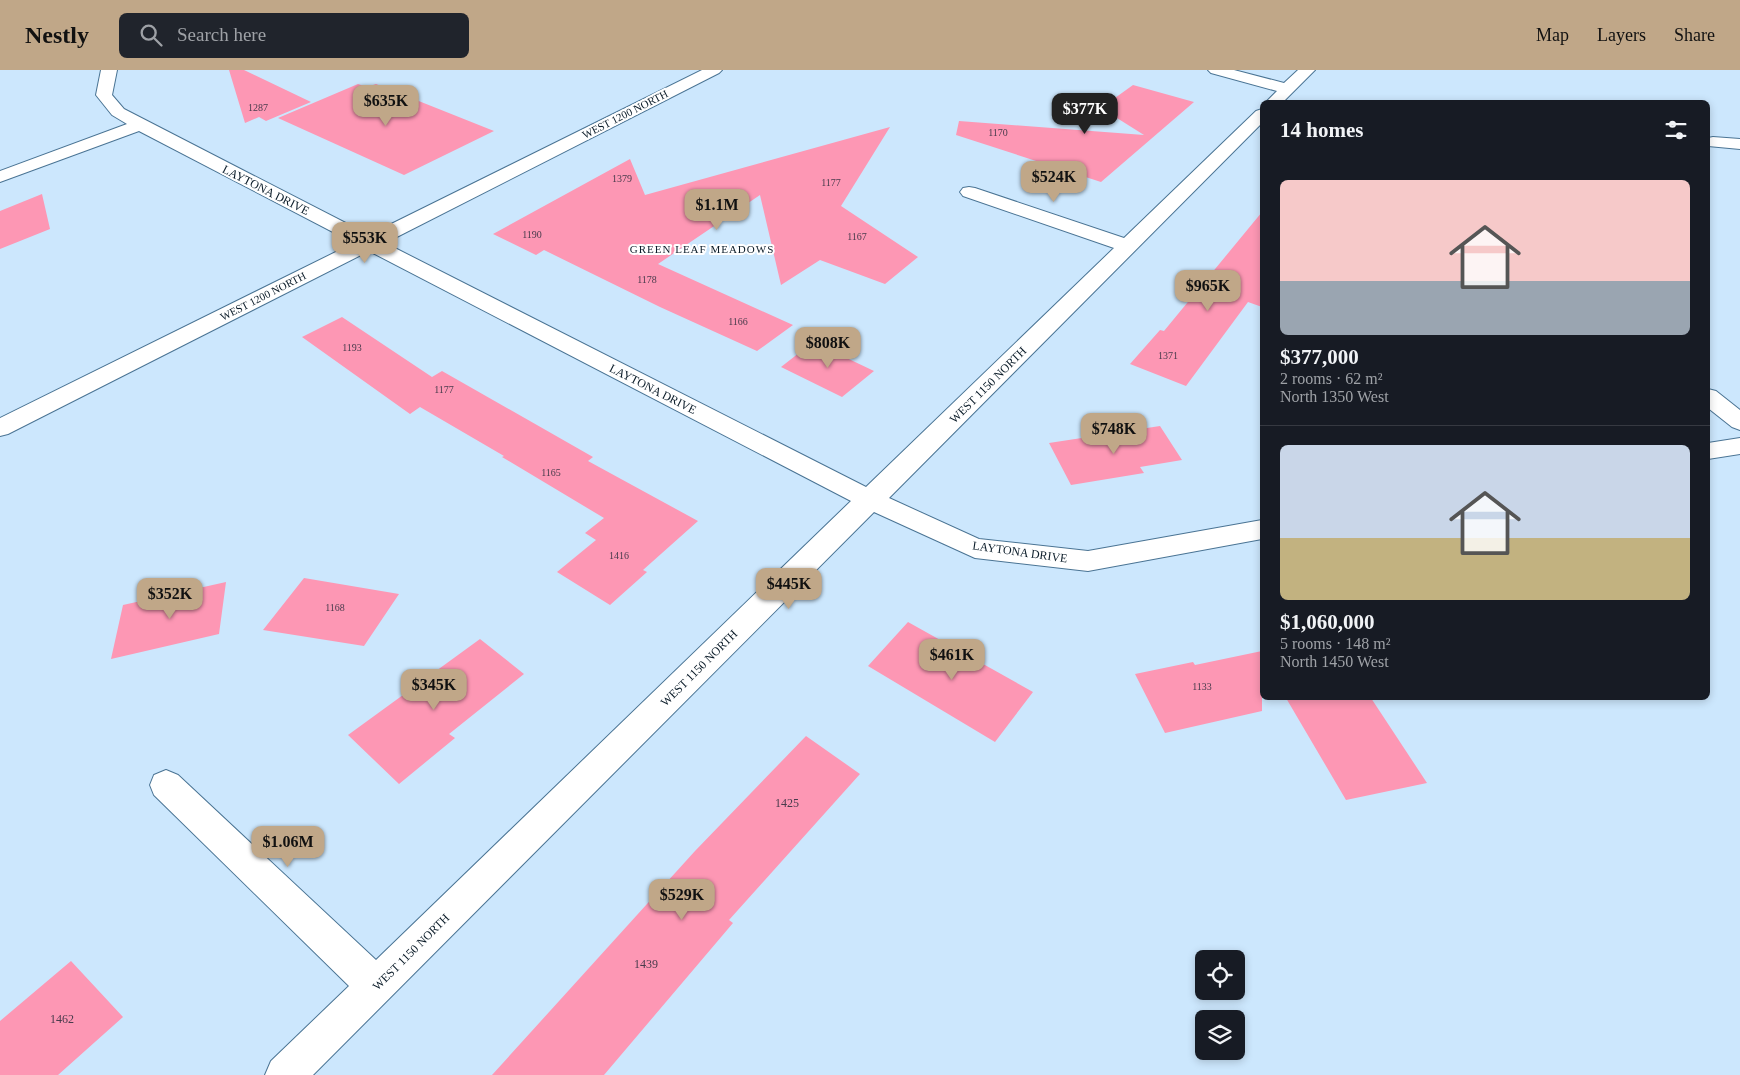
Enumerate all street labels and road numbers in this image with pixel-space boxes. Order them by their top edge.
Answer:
street label: WEST 1200 NORTH [580,87,670,141]
street label: LAYTONA DRIVE [220,162,312,218]
street label: WEST 1200 NORTH [218,269,308,323]
street label: WEST 1150 NORTH [947,344,1029,426]
street label: LAYTONA DRIVE [607,361,699,417]
street label: LAYTONA DRIVE [972,538,1068,566]
street label: WEST 1150 NORTH [658,627,740,709]
street label: WEST 1150 NORTH [370,911,452,993]

